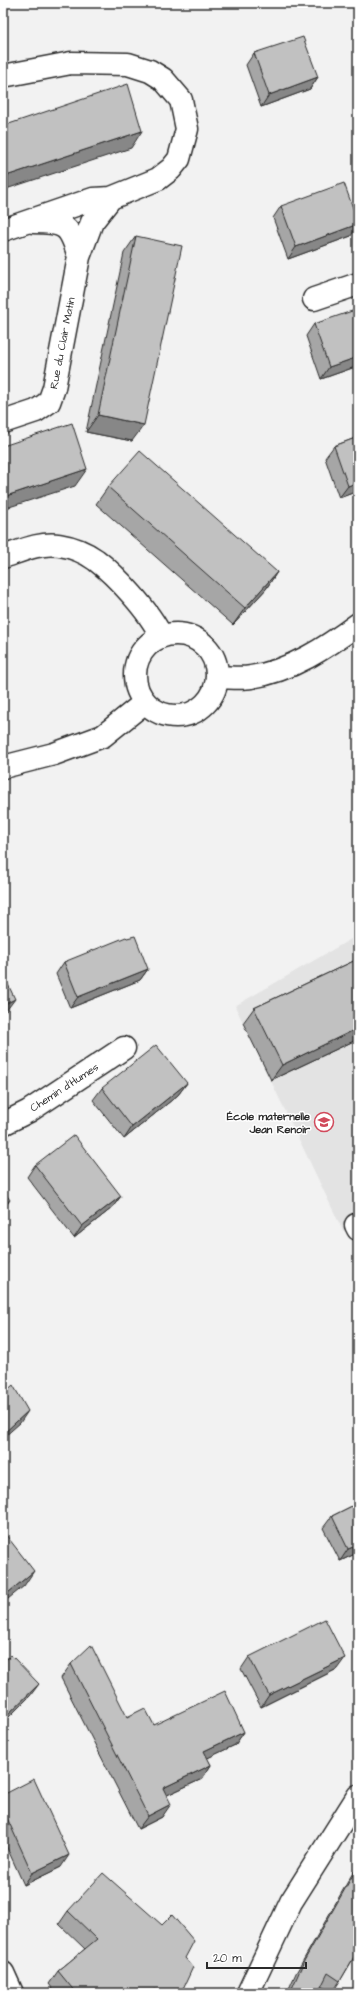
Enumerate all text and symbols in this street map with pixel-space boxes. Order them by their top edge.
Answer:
street label: Rue du Clair Matin [46,296,79,390]
street label: Chemin d'Humes [27,1059,102,1115]
place label: École maternelle Jean Renoir [227,1109,311,1137]
school or university icon: École maternelle Jean Renoir [313,1111,335,1133]
scale bar [207,1944,306,1970]
text: 20 m [213,1950,242,1967]

